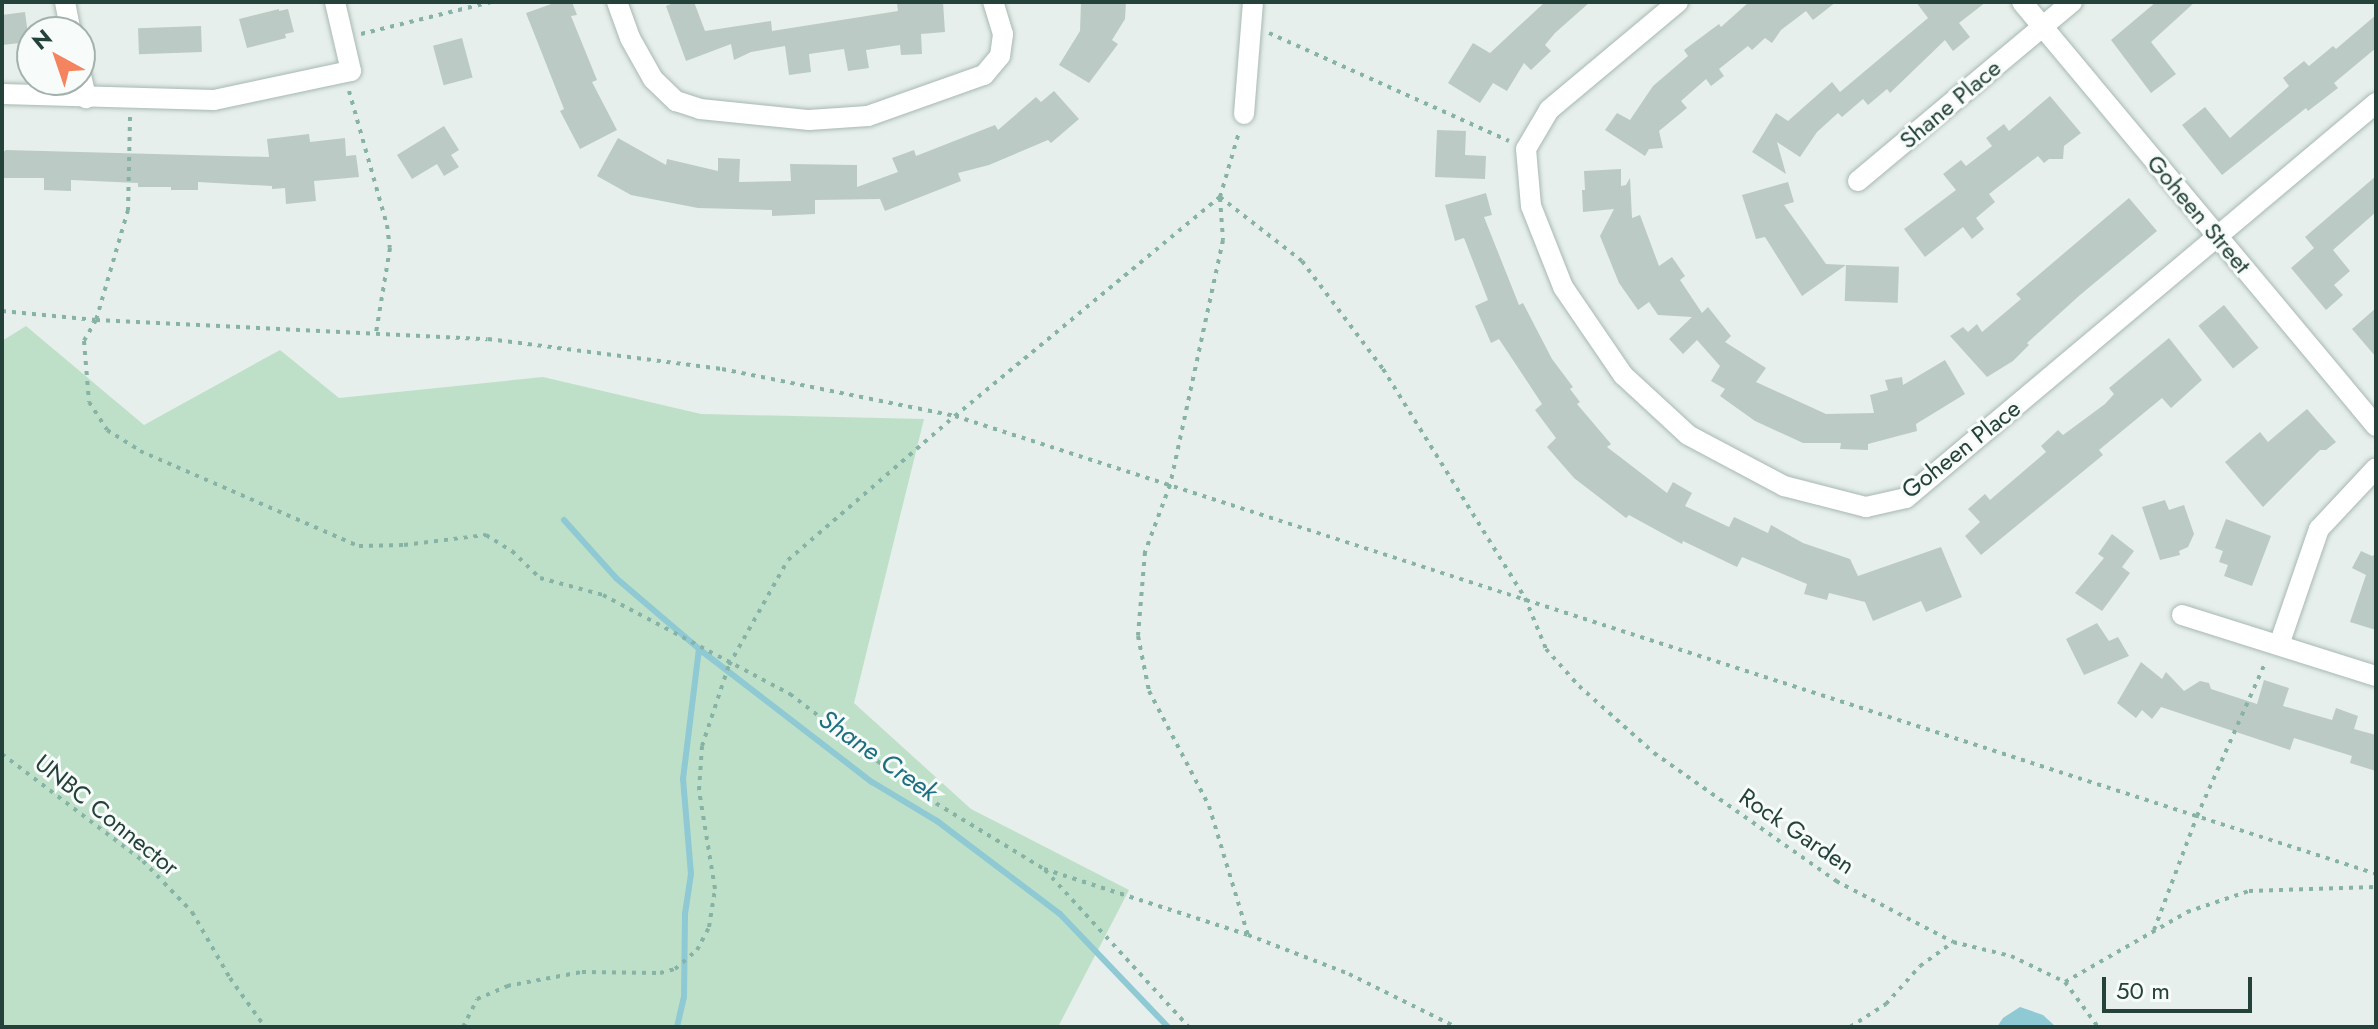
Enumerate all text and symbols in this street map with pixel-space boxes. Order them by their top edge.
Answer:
north arrow [16,16,96,96]
text: N [25,21,59,57]
street label: Shane Place [1893,53,2007,155]
street label: Goheen Street [2141,149,2257,279]
street label: Goheen Place [1896,394,2026,504]
water label: Shane Creek [812,704,944,808]
street label: UNBC Connector [29,748,185,882]
street label: Rock Garden [1734,782,1860,880]
scale bar [2106,961,2256,1011]
text: 50 m [2116,973,2170,1008]

